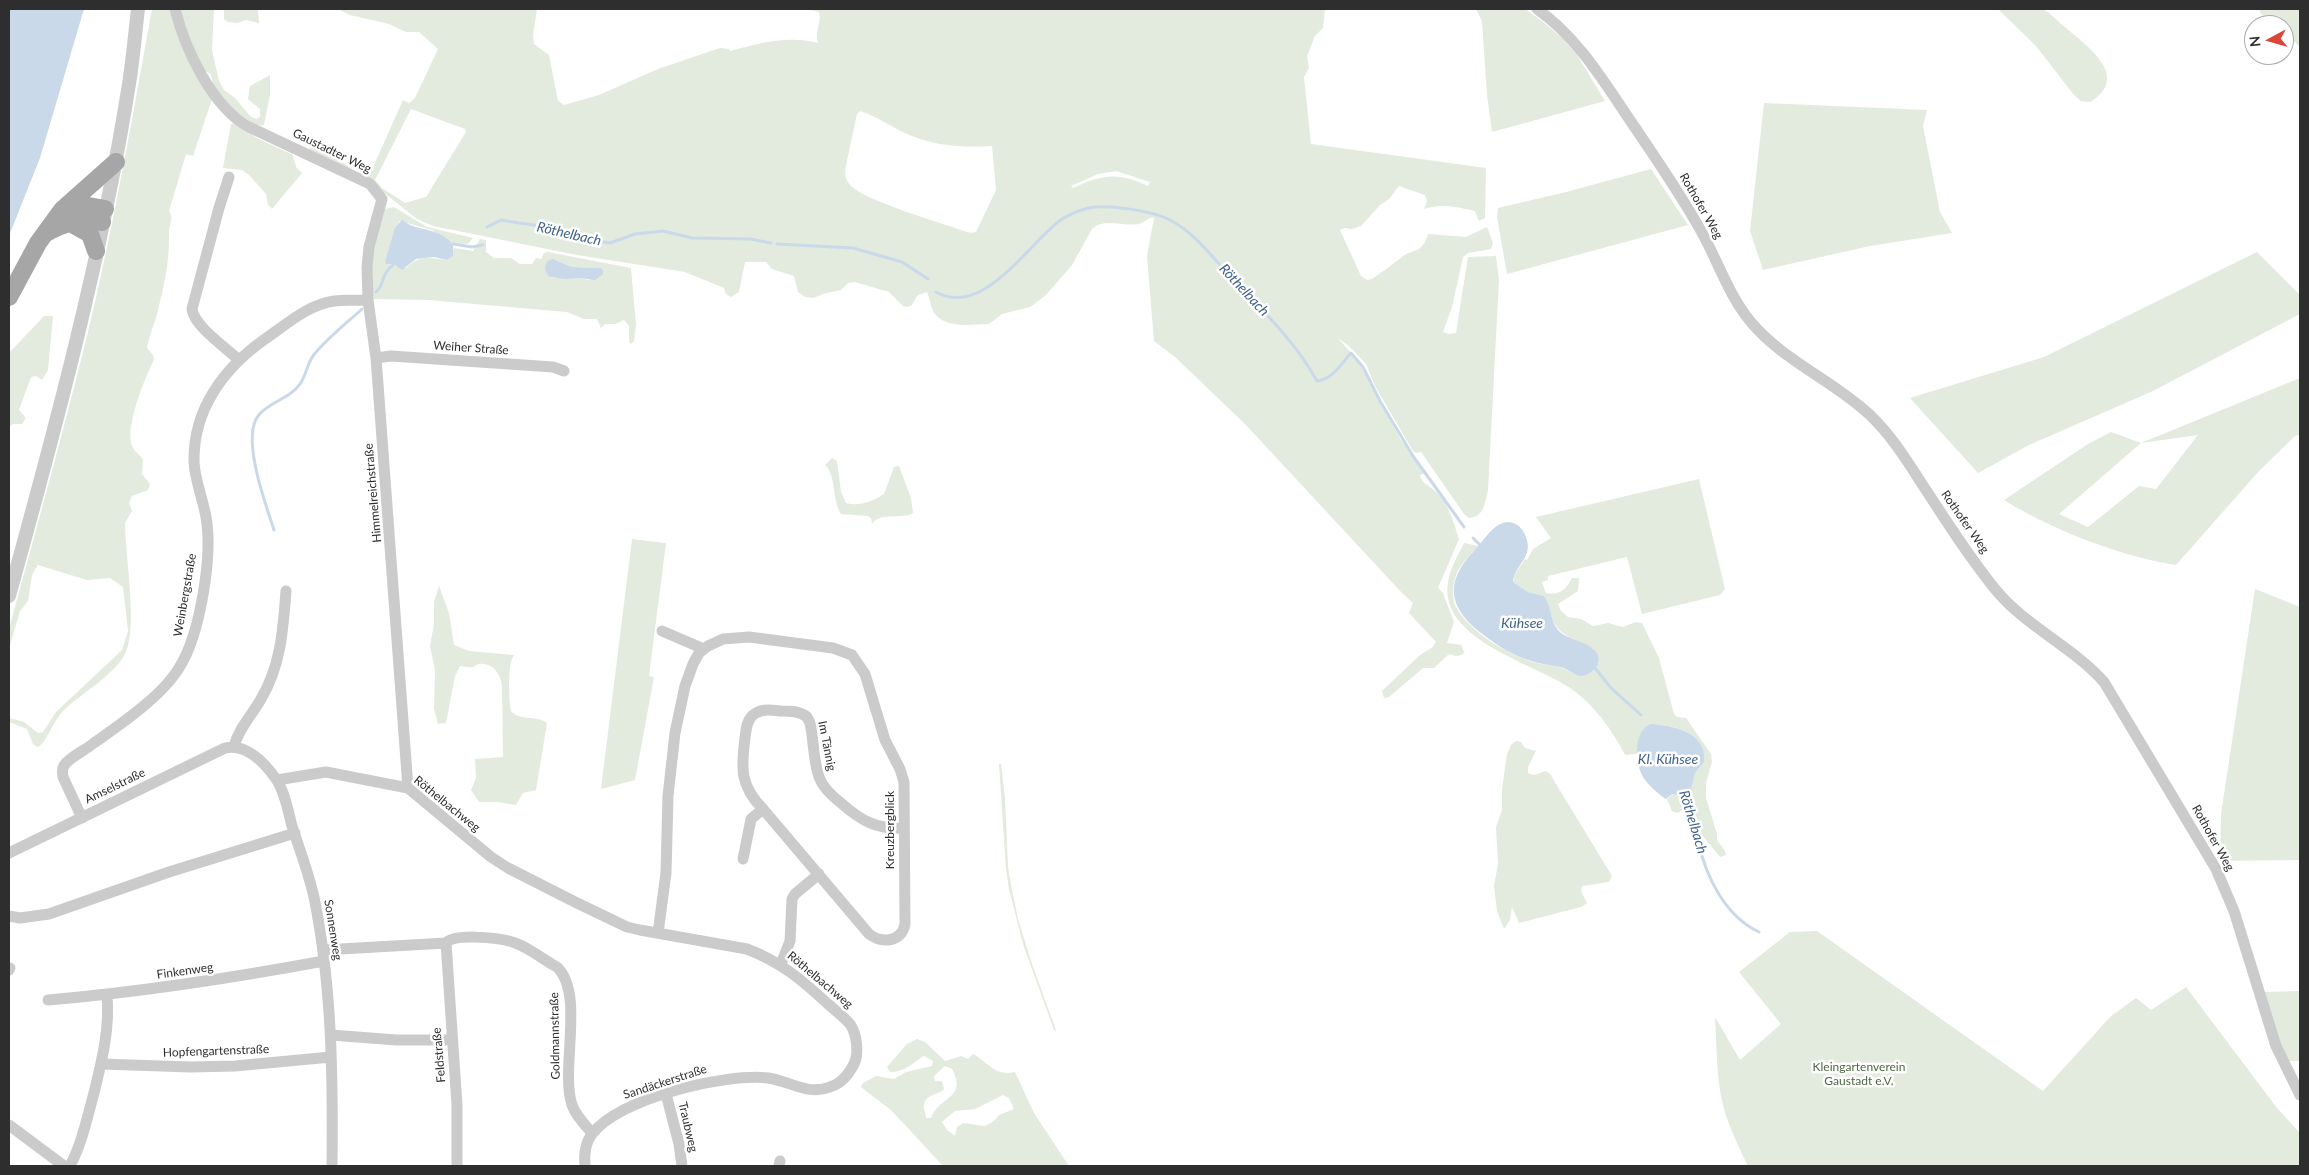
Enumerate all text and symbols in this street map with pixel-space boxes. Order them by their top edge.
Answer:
north arrow [2244,15,2294,65]
text: N [2246,35,2264,48]
street label: Gaustadter Weg [290,126,374,176]
street label: Rothofer Weg [1676,171,1726,241]
water label: Röthelbach [535,218,603,250]
water label: Röthelbach [1216,260,1272,320]
street label: Weiher Straße [433,338,509,358]
street label: Himmelreichstraße [361,443,385,543]
street label: Rothofer Weg [1938,488,1992,556]
street label: Weinbergstraße [171,552,199,638]
water label: Kühsee [1501,615,1543,631]
street label: Im Tännig [815,720,839,772]
water label: Kl. Kühsee [1638,751,1698,767]
street label: Amselstraße [82,765,148,807]
street label: Röthelbachweg [411,773,483,835]
water label: Röthelbach [1675,788,1711,856]
street label: Kreuzbergblick [883,791,897,869]
street label: Rothofer Weg [2189,802,2237,874]
street label: Sonnenweg [321,898,345,962]
street label: Röthelbachweg [784,948,856,1012]
street label: Finkenweg [156,960,214,982]
street label: Goldmannstraße [547,992,563,1080]
street label: Feldstraße [429,1027,449,1083]
street label: Hopfengartenstraße [163,1042,269,1060]
park label: Kleingartenverein Gaustadt e.V. [1813,1060,1905,1088]
street label: Sandäckerstraße [621,1062,709,1102]
street label: Traubweg [675,1100,701,1154]

